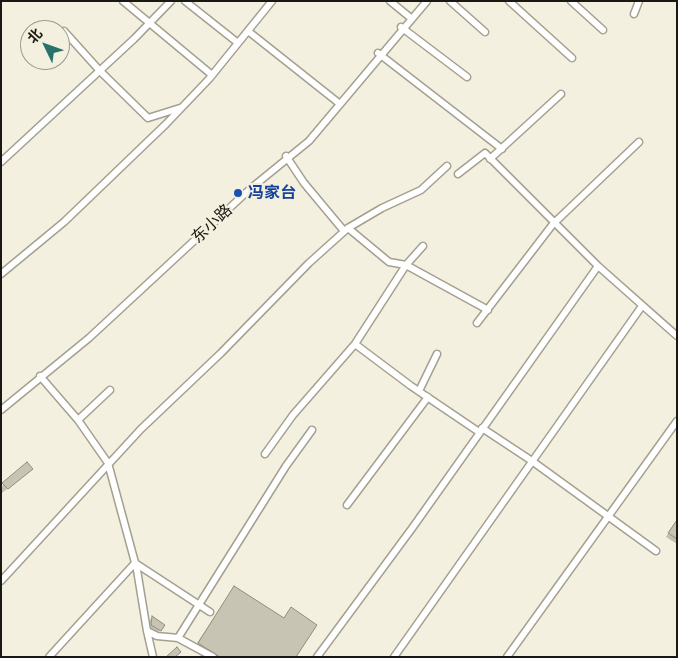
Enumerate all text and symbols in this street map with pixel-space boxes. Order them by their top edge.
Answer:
north arrow [20,20,70,70]
text: 北 [23,24,45,46]
place label: 冯家台 [248,183,296,203]
marker: 冯家台 [232,187,244,199]
street label: 东小路 [188,201,236,247]

